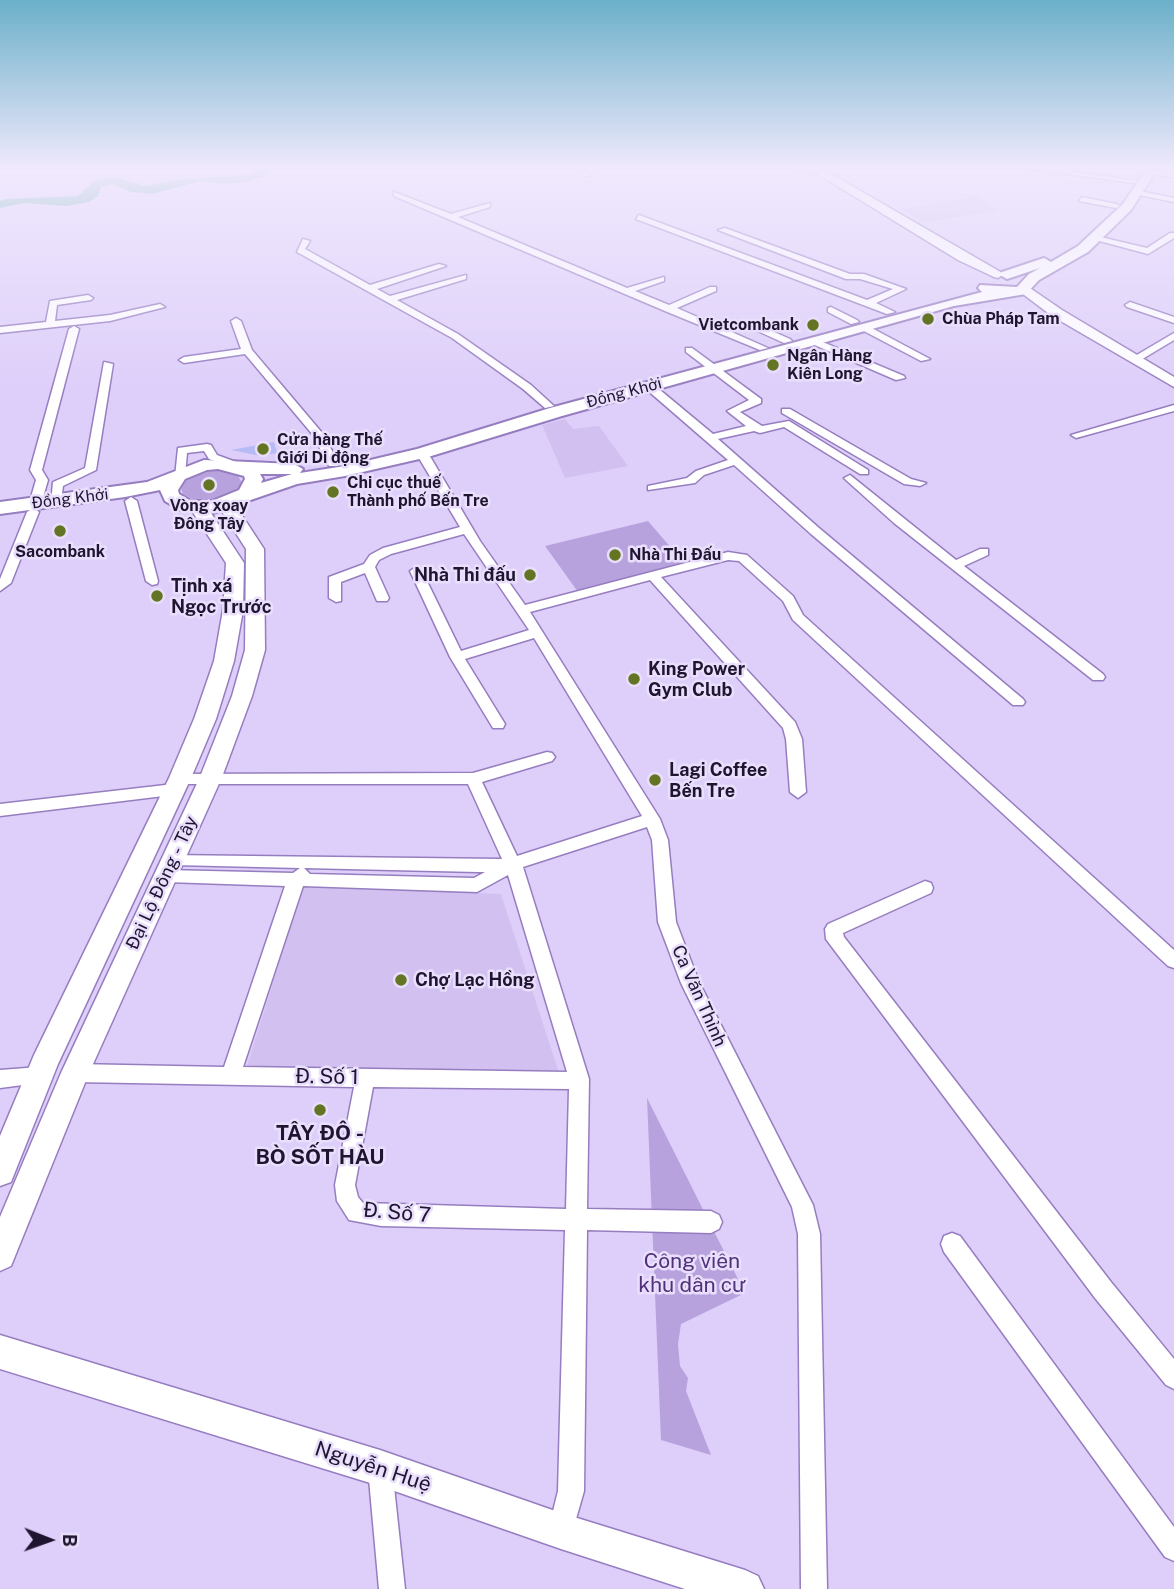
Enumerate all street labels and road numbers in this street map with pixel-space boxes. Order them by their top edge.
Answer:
street label: Đồng Khởi [584,374,664,412]
street label: Đồng Khởi [31,485,109,513]
street label: Đại Lộ Đông - Tây [122,813,202,953]
street label: Ca Văn Thỉnh [667,942,731,1050]
street label: Đ. Số 1 [295,1064,359,1090]
street label: Đ. Số 7 [362,1197,432,1229]
street label: Nguyễn Huệ [312,1436,434,1498]

